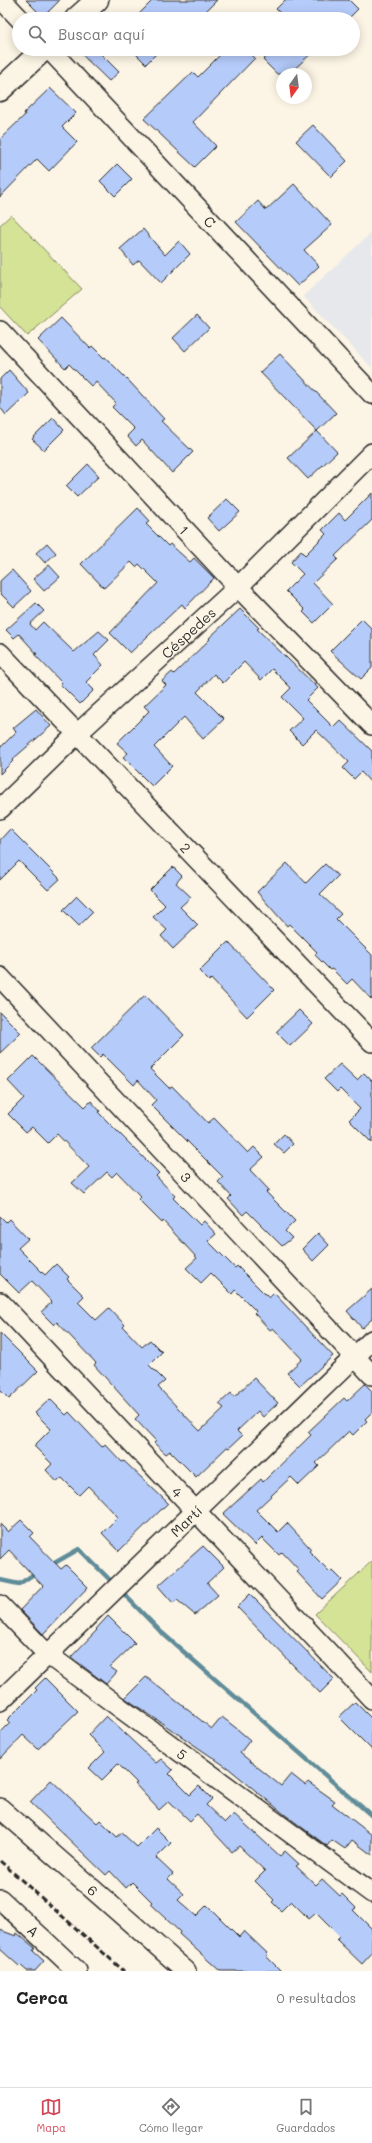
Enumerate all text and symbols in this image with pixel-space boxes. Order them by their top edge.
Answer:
search box [12,12,360,56]
icon: search [26,23,48,45]
text: Buscar aquí [58,24,145,44]
north arrow [276,68,312,104]
street label: C [200,211,221,231]
street label: 1 [175,521,194,538]
street label: Céspedes [157,603,219,662]
street label: 2 [176,838,195,857]
street label: 3 [177,1167,196,1186]
street label: 4 [168,1482,188,1502]
street label: Martí [166,1501,206,1541]
street label: 5 [174,1744,191,1764]
street label: 6 [84,1880,103,1900]
street label: A [24,1920,44,1941]
text: Cerca [16,1986,68,2008]
text: 0 resultados [276,1989,356,2006]
tab: Mapa [37,2096,66,2135]
tab: Cómo llegar [139,2096,203,2135]
tab: Guardados [276,2096,335,2135]

